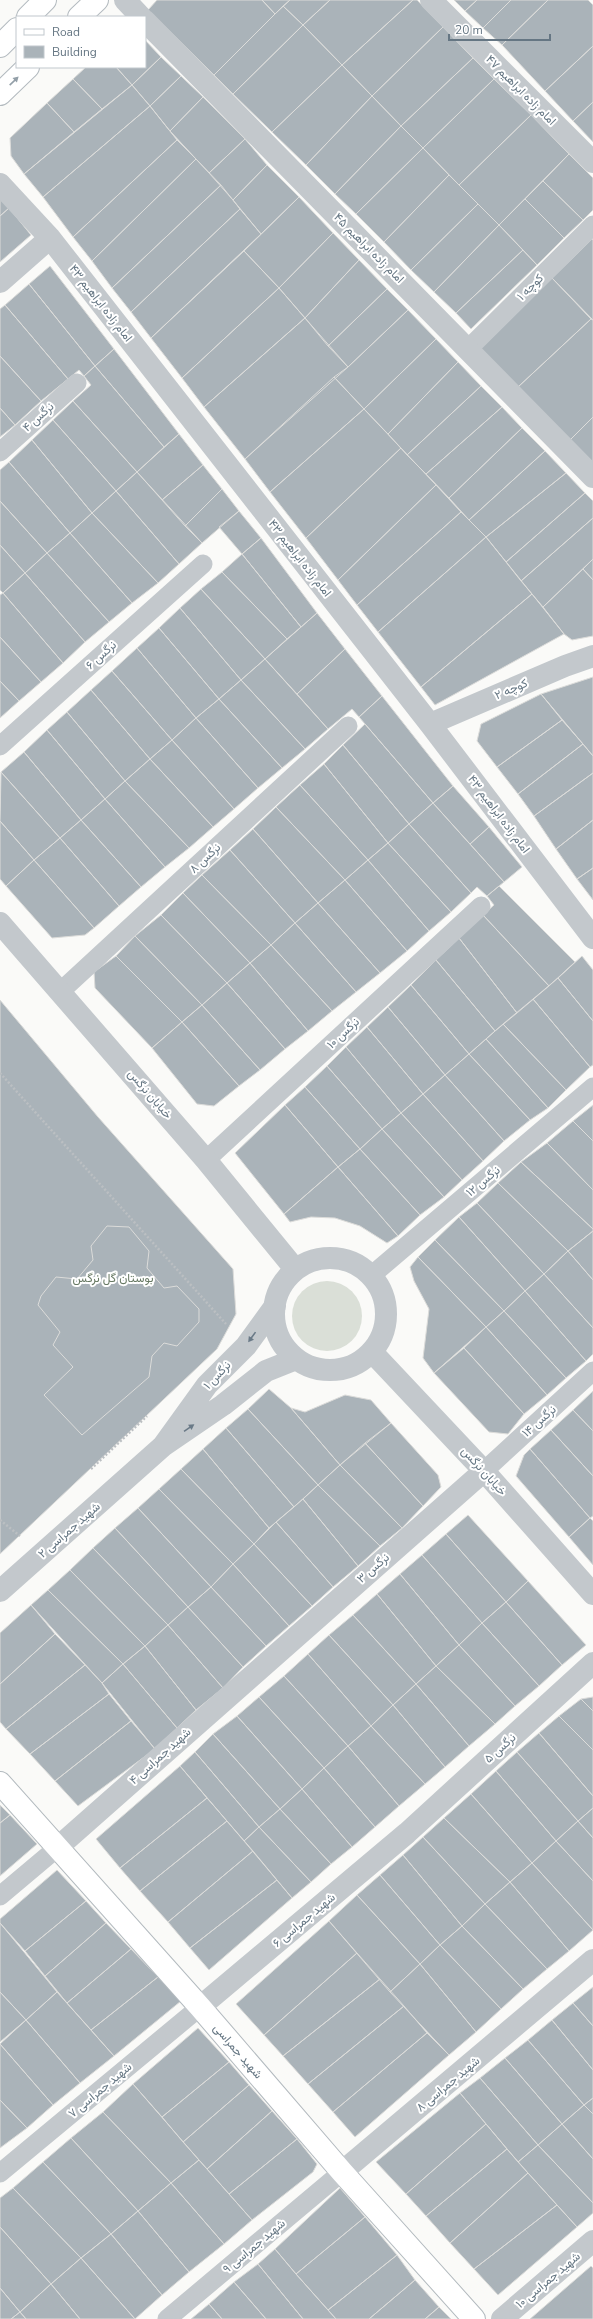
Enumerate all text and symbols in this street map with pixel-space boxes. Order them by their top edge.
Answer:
legend [16,16,146,68]
scale bar [449,16,550,42]
text: 20 m [455,22,483,38]
text: Road [52,24,80,40]
text: Building [52,44,97,60]
street label: امام زاده ابراهیم ۴۷ [482,51,560,129]
one-way arrow [9,76,19,86]
street label: امام زاده ابراهیم ۴۵ [330,209,408,287]
street label: امام زاده ابراهیم ۴۳ [66,261,136,345]
street label: کوچه ۱ [513,270,547,304]
street label: نرگس ۴ [19,399,57,435]
street label: امام زاده ابراهیم ۴۳ [265,516,335,600]
street label: نرگس ۶ [82,637,120,673]
street label: کوچه ۲ [492,675,530,703]
street label: امام زاده ابراهیم ۴۳ [464,772,534,856]
street label: نرگس ۸ [186,839,224,877]
street label: نرگس ۱۰ [323,1014,363,1052]
street label: خیابان نرگس [124,1066,176,1122]
street label: نرگس ۱۲ [463,1162,503,1200]
park label: بوستان گل نرگس [73,1270,153,1286]
one-way arrow [248,1332,256,1343]
street label: نرگس ۱ [200,1357,234,1393]
street label: نرگس ۱۴ [519,1401,559,1441]
one-way arrow [184,1424,194,1432]
street label: خیابان نرگس [458,1443,510,1499]
street label: شهید جمراسی ۲ [35,1499,103,1561]
street label: نرگس ۳ [353,1549,393,1587]
street label: شهید جمراسی ۴ [126,1724,194,1788]
street label: نرگس ۵ [481,1730,519,1766]
street label: شهید جمراسی ۶ [269,1889,339,1951]
street label: شهید جمراسی [210,2020,266,2082]
street label: شهید جمراسی ۸ [413,2053,483,2115]
street label: شهید جمراسی ۷ [65,2059,135,2121]
street label: شهید جمراسی ۹ [219,2215,289,2277]
street label: شهید جمراسی ۱۰ [512,2248,584,2312]

